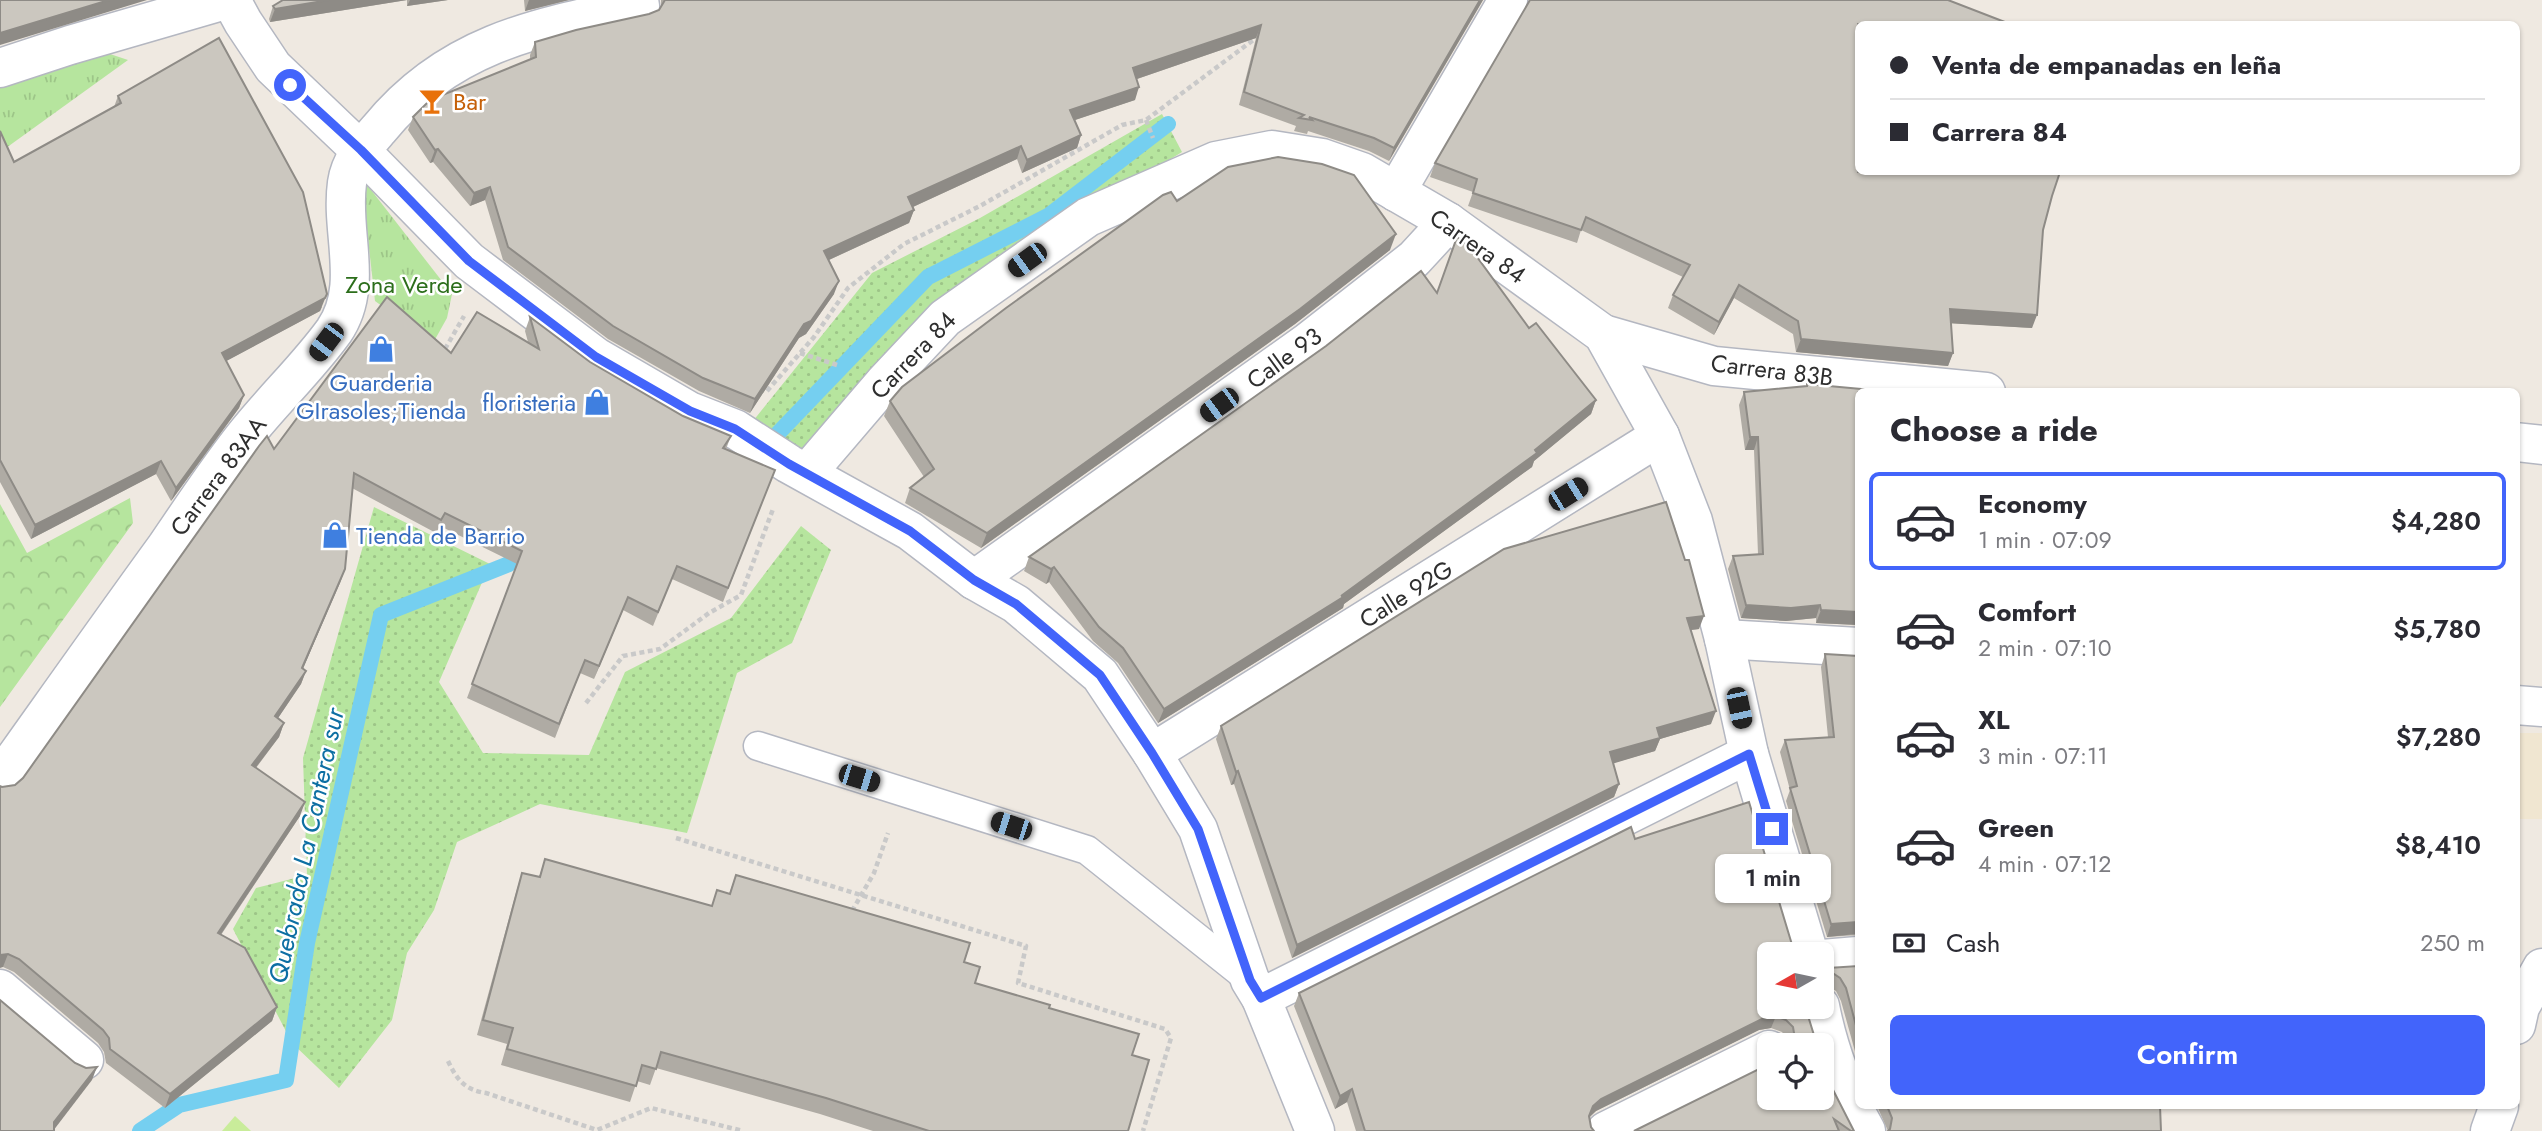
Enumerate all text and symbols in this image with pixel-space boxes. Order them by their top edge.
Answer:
text: Venta de empanadas en leña [1932,46,2281,84]
route start [274,69,306,101]
place label: Bar [453,84,487,119]
bar icon: Bar [417,86,447,116]
text: Carrera 84 [1932,113,2067,151]
street label: Carrera 84 [1423,200,1533,292]
car [1004,239,1051,281]
park label: Zona Verde [345,267,463,302]
street label: Carrera 84 [862,303,964,407]
car [305,319,348,365]
street label: Calle 93 [1239,319,1329,397]
shop icon: Guarderia GIrasoles;Tienda [366,334,396,364]
street label: Carrera 83B [1709,345,1835,395]
place label: Guarderia GIrasoles;Tienda [296,365,466,428]
car [1196,384,1243,426]
place label: floristeria [482,385,576,420]
shop icon: floristeria [582,387,612,417]
text: Choose a ride [1890,407,2098,453]
street label: Carrera 83AA [161,409,275,543]
car [1545,474,1592,514]
text: Economy [1978,485,2087,523]
icon: car [1894,490,1957,553]
text: $4,280 [2391,502,2481,540]
place label: Tienda de Barrio [356,518,525,553]
shop icon: Tienda de Barrio [320,520,350,550]
text: 1 min · 07:09 [1978,523,2112,557]
street label: Calle 92G [1352,551,1460,637]
text: Comfort [1978,593,2076,631]
icon: car [1894,598,1957,661]
text: $5,780 [2393,610,2481,648]
text: 2 min · 07:10 [1978,631,2112,665]
car [1725,685,1754,731]
text: XL [1978,701,2010,739]
water label: Quebrada La Cantera sur [258,703,354,987]
icon: car [1894,706,1957,769]
text: $7,280 [2396,718,2481,756]
text: 3 min · 07:11 [1978,739,2108,773]
car [836,762,883,794]
text: Green [1978,809,2054,847]
car [988,810,1035,842]
route end [1756,813,1788,845]
icon: car [1894,814,1957,877]
text: $8,410 [2395,826,2481,864]
text: 4 min · 07:12 [1978,847,2111,881]
callout: 1 min [1714,854,1830,903]
text: 1 min [1745,861,1801,895]
icon: cash [1890,924,1928,962]
text: Cash [1946,924,2000,962]
text: 250 m [2420,926,2485,960]
north arrow [1757,942,1834,1018]
map controls [1757,942,1834,1110]
button: Confirm [1890,1015,2485,1095]
button: locate [1757,1033,1834,1110]

